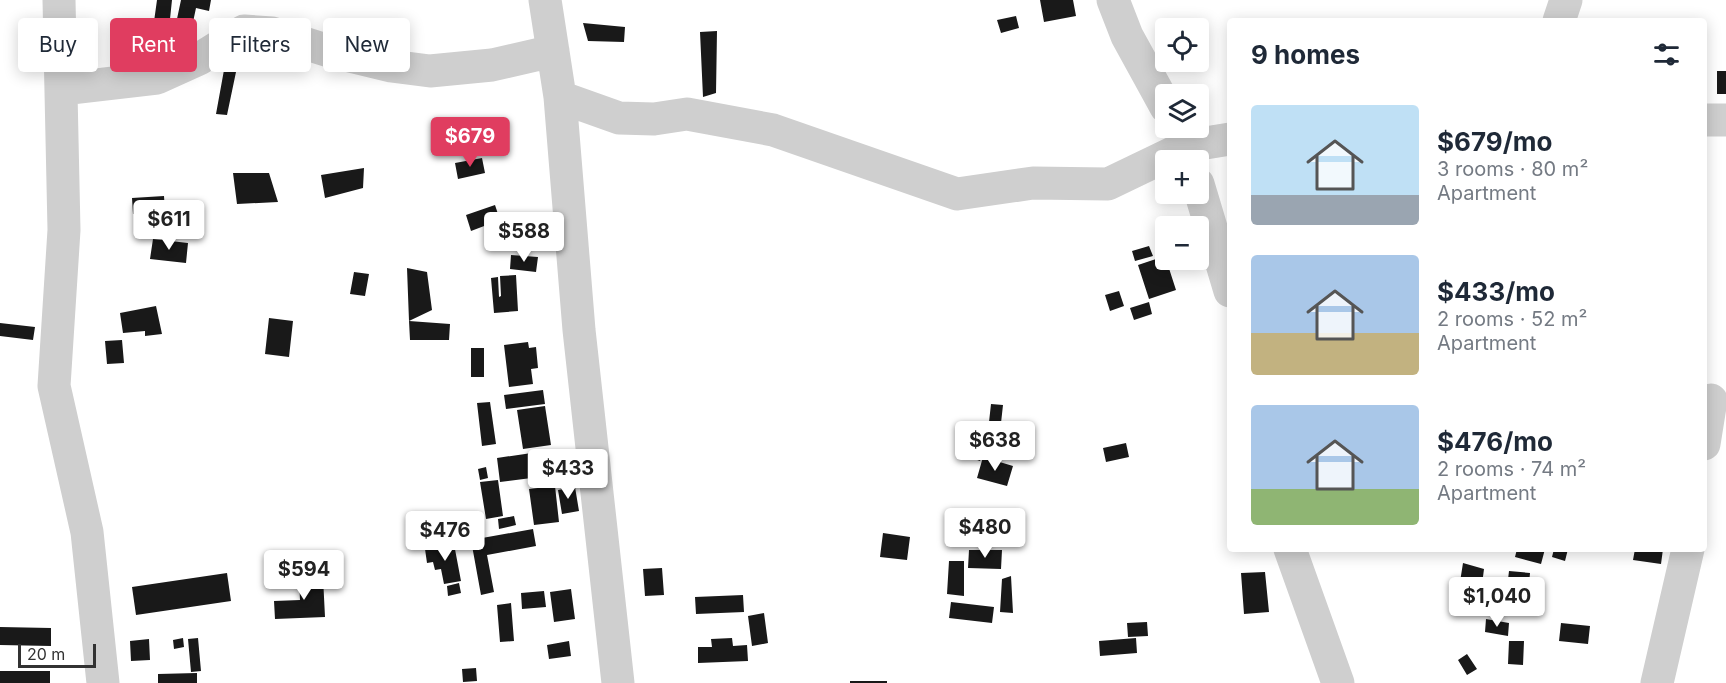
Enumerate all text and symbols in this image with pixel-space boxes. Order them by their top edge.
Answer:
chip: Buy [18,18,98,72]
chip: Rent [110,18,197,72]
chip: Filters [209,18,311,72]
chip: New [323,18,410,72]
map controls [1155,18,1209,270]
button: locate [1155,18,1209,72]
icon: filters [1650,38,1683,71]
text: 9 homes [1251,39,1360,70]
button: layers [1155,84,1209,138]
pin: $679 [434,117,506,168]
text: $679 [445,124,495,148]
text: $679/mo [1437,126,1552,157]
icon: home [1299,129,1371,201]
button: + [1155,150,1209,204]
text: 3 rooms · 80 m² [1437,157,1588,181]
text: Apartment [1437,181,1536,205]
pin: $611 [133,200,205,251]
text: $611 [147,207,191,231]
pin: $588 [488,212,560,263]
button: − [1155,216,1209,270]
text: $588 [498,219,550,243]
text: $433/mo [1437,276,1555,307]
icon: home [1299,279,1371,351]
text: 2 rooms · 52 m² [1437,307,1587,331]
text: Apartment [1437,331,1536,355]
pin: $638 [959,421,1031,472]
text: $476/mo [1437,426,1553,457]
text: $638 [969,428,1021,452]
icon: home [1299,429,1371,501]
pin: $433 [532,449,604,500]
text: $433 [542,456,594,480]
text: 2 rooms · 74 m² [1437,457,1586,481]
text: Apartment [1437,481,1536,505]
pin: $480 [949,508,1021,559]
pin: $476 [409,511,481,562]
text: $480 [958,515,1012,539]
text: $476 [420,518,470,542]
pin: $594 [268,550,340,601]
text: $594 [278,557,330,581]
pin: $1,040 [1448,577,1546,628]
text: $1,040 [1463,584,1531,608]
scale bar [18,641,96,668]
text: 20 m [27,644,65,664]

